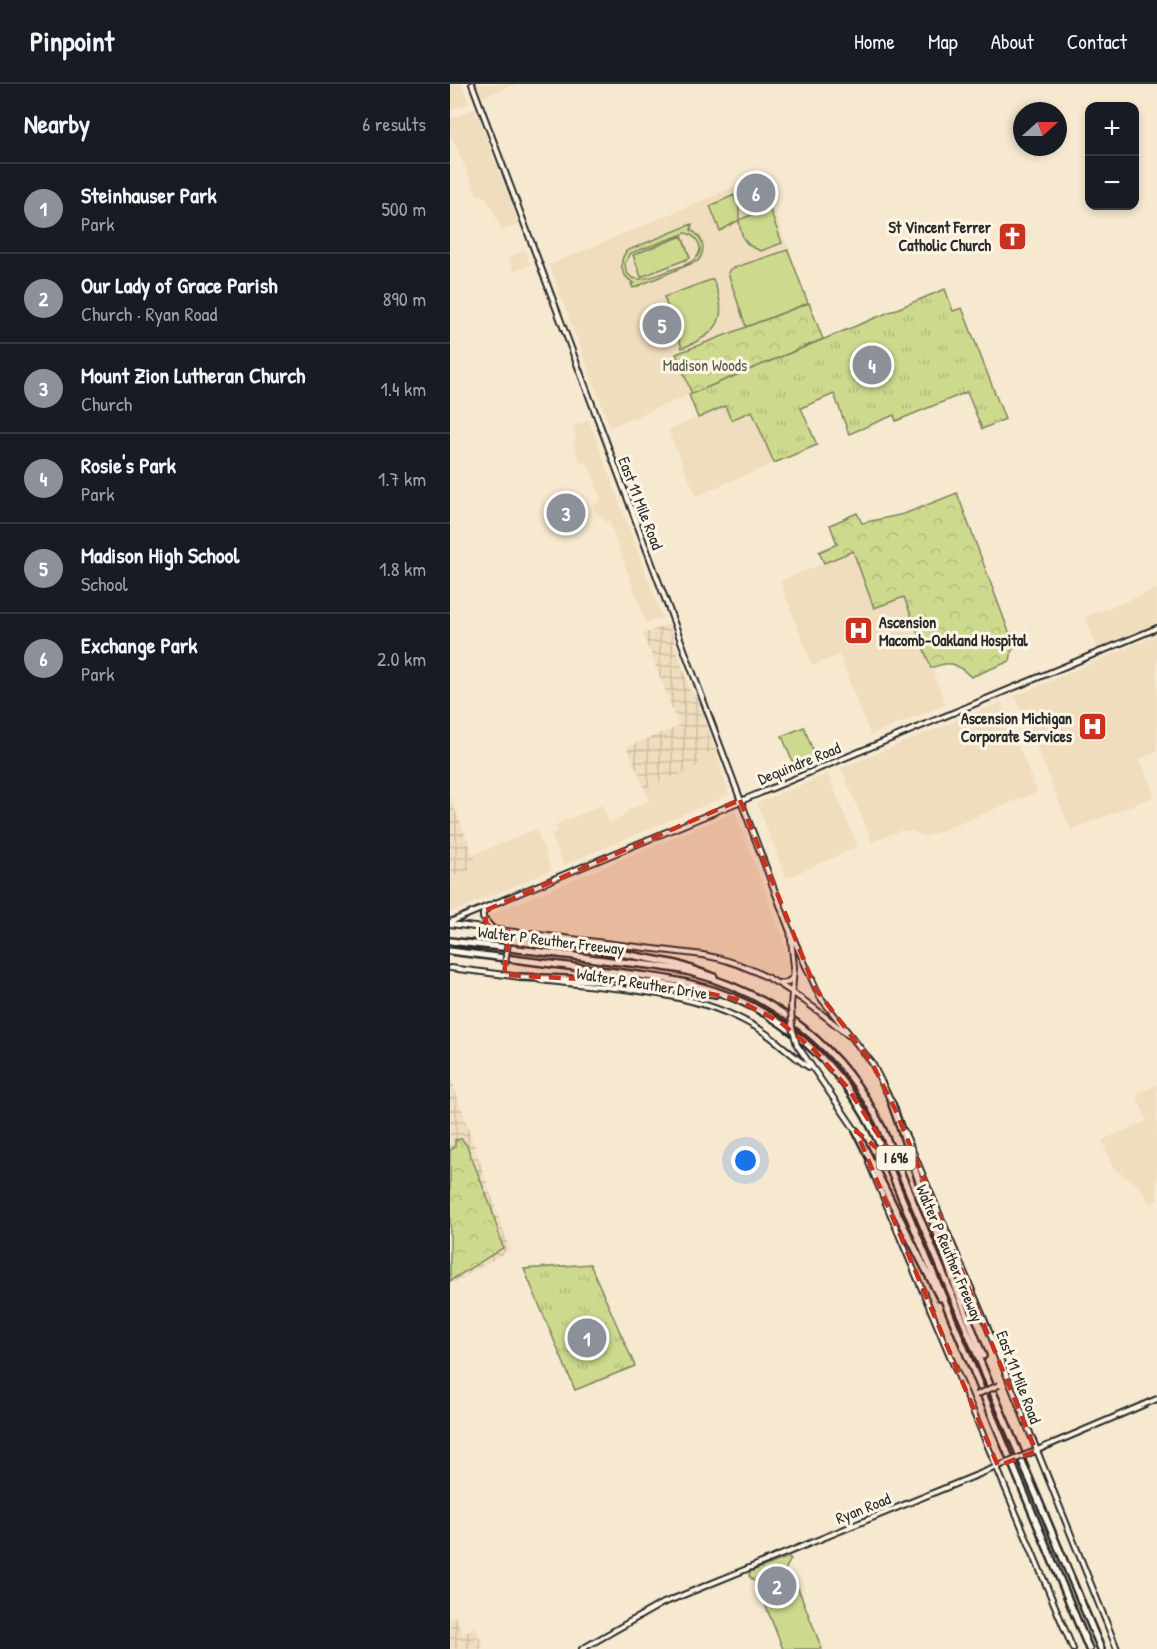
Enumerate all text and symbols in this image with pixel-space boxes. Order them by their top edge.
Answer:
text: Pinpoint [30,22,114,60]
text: Home [854,27,895,56]
text: Map [928,27,958,56]
text: About [991,27,1034,56]
text: Contact [1067,27,1127,56]
north arrow [1013,102,1067,156]
map controls [1085,102,1139,210]
button: + [1085,102,1139,156]
text: Nearby [24,106,90,141]
text: 6 results [362,110,426,137]
button: − [1085,156,1139,210]
pin: 6 [736,170,776,216]
text: Steinhauser Park [81,180,217,210]
text: 1 [40,195,47,222]
text: 500 m [381,195,426,222]
text: Park [81,210,114,237]
place label: St Vincent Ferrer Catholic Church [888,216,992,256]
church icon: St Vincent Ferrer Catholic Church [996,220,1028,252]
text: Our Lady of Grace Parish [81,270,277,300]
text: 2 [39,285,48,312]
text: 890 m [383,285,426,312]
text: Church · Ryan Road [81,300,217,327]
pin: 5 [642,302,682,348]
pin: 4 [852,342,892,388]
park label: Madison Woods [663,354,747,376]
text: Mount Zion Lutheran Church [81,360,305,390]
text: 3 [39,375,48,402]
text: 1.4 km [380,375,426,402]
text: Church [81,390,132,417]
text: Rosie's Park [81,450,176,480]
street label: East 11 Mile Road [613,453,669,553]
text: 4 [40,465,47,492]
text: 1.7 km [378,465,426,492]
text: Park [81,480,114,507]
pin: 3 [546,490,586,536]
text: Madison High School [81,540,239,570]
text: 5 [39,555,48,582]
text: 1.8 km [379,555,426,582]
text: School [81,570,128,597]
place label: Ascension Macomb-Oakland Hospital [879,611,1028,652]
hospital icon: Ascension Macomb-Oakland Hospital [842,615,874,647]
text: Exchange Park [81,630,197,660]
text: 6 [40,645,47,672]
text: 2.0 km [377,645,426,672]
text: Park [81,660,114,687]
place label: Ascension Michigan Corporate Services [961,707,1073,748]
hospital icon: Ascension Michigan Corporate Services [1077,711,1109,743]
street label: Dequindre Road [754,736,844,790]
street label: Walter P Reuther Freeway [477,920,626,960]
street label: Walter P Reuther Drive [575,962,710,1004]
your location [731,1146,760,1175]
road number: I 696 [876,1146,916,1170]
street label: Walter P Reuther Freeway [911,1181,989,1325]
pin: 1 [568,1316,606,1360]
street label: East 11 Mile Road [991,1327,1047,1427]
street label: Ryan Road [832,1487,894,1529]
pin: 2 [758,1564,796,1608]

